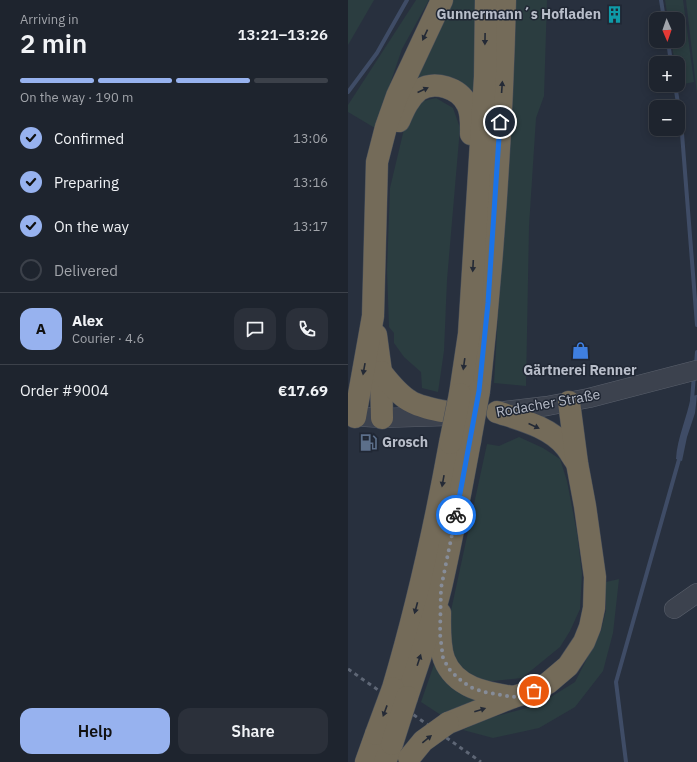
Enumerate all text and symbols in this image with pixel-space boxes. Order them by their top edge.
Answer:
building icon: Gunnermann´s Hofladen [604,4,624,24]
place label: Gunnermann´s Hofladen [437,5,601,23]
text: Arriving in [20,11,79,28]
north arrow [649,12,685,48]
map controls [649,12,685,136]
text: 13:21–13:26 [238,25,328,44]
text: 2 min [20,26,87,60]
one-way arrow [422,30,428,41]
one-way arrow [482,33,489,45]
button: + [649,56,685,92]
one-way arrow [499,81,506,93]
one-way arrow [417,87,429,93]
text: On the way · 190 m [20,89,133,106]
button: − [649,100,685,136]
pin [483,105,517,139]
icon: home [489,111,511,133]
icon: check [20,127,42,149]
text: Confirmed [54,129,124,148]
text: 13:06 [293,130,328,147]
icon: check [20,171,42,193]
text: Preparing [54,173,119,192]
text: 13:16 [293,174,328,191]
icon: check [20,215,42,237]
text: On the way [54,217,129,236]
text: 13:17 [293,218,328,235]
one-way arrow [469,260,476,272]
text: Delivered [54,261,118,280]
button: chat [234,308,276,350]
button: phone [286,308,328,350]
text: Alex [72,311,103,330]
text: A [36,319,46,338]
text: Courier · 4.6 [72,330,144,347]
shop icon: Gärtnerei Renner [570,340,590,360]
one-way arrow [461,358,467,370]
place label: Gärtnerei Renner [523,361,637,379]
one-way arrow [361,362,367,375]
text: Order #9004 [20,381,109,400]
text: €17.69 [278,381,328,400]
street label: Rodacher Straße [494,385,602,421]
one-way arrow [528,423,540,429]
fuel station icon: Grosch [359,432,379,452]
place label: Grosch [382,433,428,451]
one-way arrow [440,475,446,488]
courier [436,495,476,535]
icon: bike [445,504,467,526]
one-way arrow [412,602,418,615]
one-way arrow [417,654,423,666]
pin [517,674,551,708]
icon: bag [523,680,545,702]
one-way arrow [381,705,387,717]
one-way arrow [475,707,487,713]
button: Help [20,708,170,754]
button: Share [178,708,328,754]
one-way arrow [421,734,432,743]

